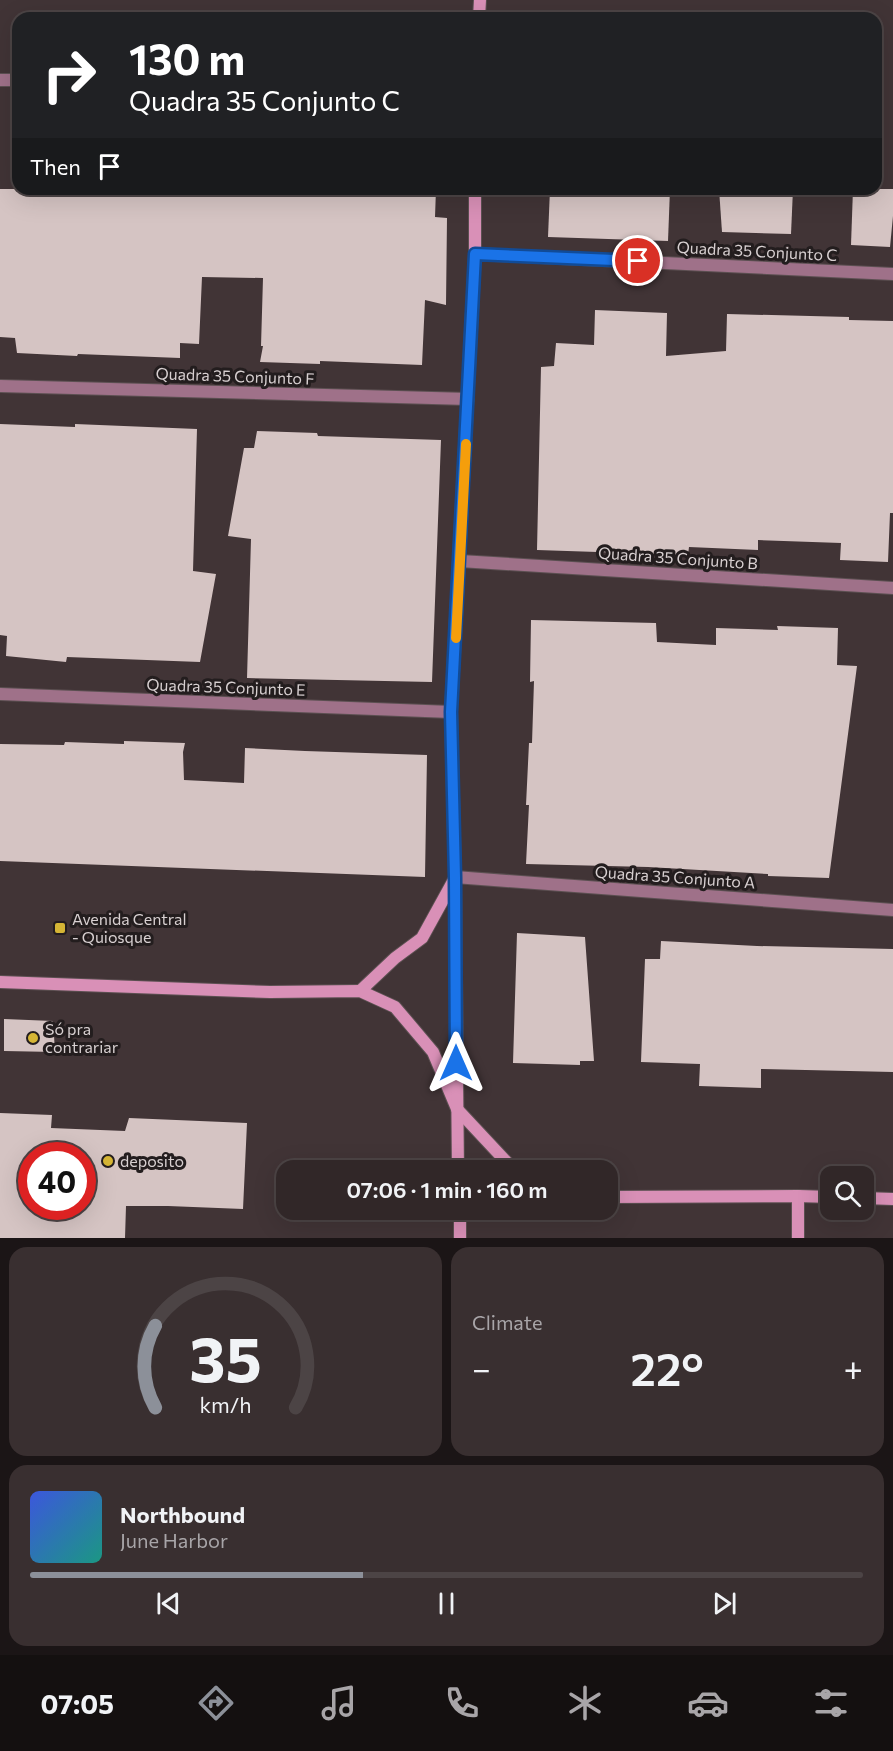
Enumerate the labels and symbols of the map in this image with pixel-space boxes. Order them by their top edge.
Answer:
pin [612,235,663,286]
street label: Quadra 35 Conjunto C [676,237,838,264]
street label: Quadra 35 Conjunto F [155,363,315,388]
street label: Quadra 35 Conjunto B [598,542,758,573]
street label: Quadra 35 Conjunto E [146,674,306,699]
street label: Quadra 35 Conjunto A [594,861,756,892]
place label: Avenida Central - Quiosque [72,909,187,946]
marker: Avenida Central - Quiosque [53,921,67,935]
place label: Só pra contrariar [45,1019,119,1056]
marker: Só pra contrariar [26,1031,40,1045]
position arrow [424,1031,488,1095]
speed limit sign: 40 [18,1142,96,1220]
place label: deposito [120,1151,184,1170]
marker: deposito [101,1154,115,1168]

